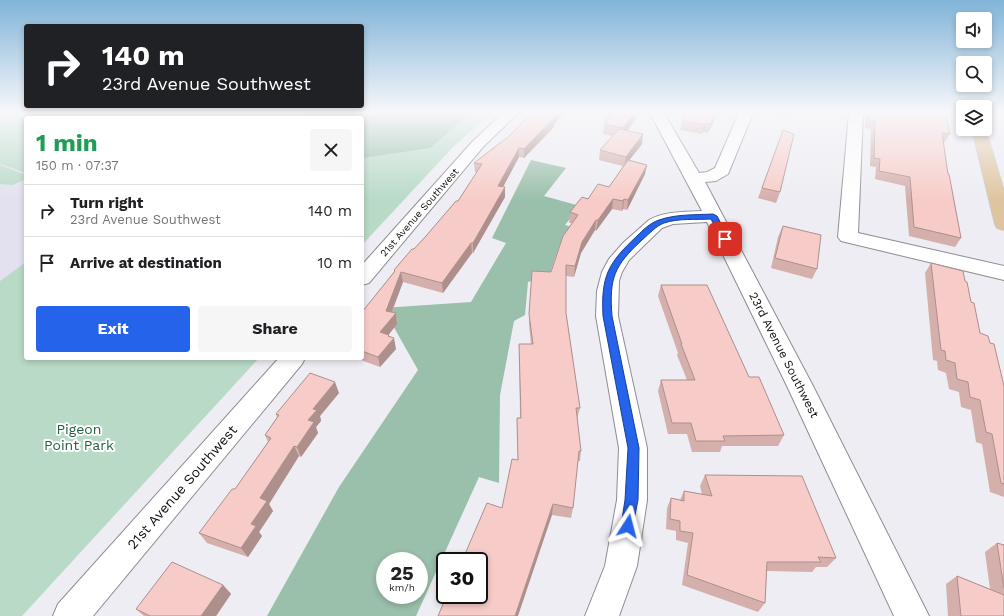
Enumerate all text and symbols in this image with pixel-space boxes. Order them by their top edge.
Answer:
map controls [956,12,992,136]
button: sound [956,12,992,48]
text: 140 m [102,39,185,72]
icon: right [36,40,88,92]
button: search [956,56,992,92]
text: 23rd Avenue Southwest [102,73,311,94]
button: layers [956,100,992,136]
text: 1 min [36,129,98,157]
button: close [310,129,352,171]
text: 150 m · 07:37 [36,158,119,173]
street label: 21st Avenue Southwest [378,165,461,259]
text: Turn right [70,194,143,212]
icon: right [36,200,58,222]
text: 140 m [308,202,352,220]
text: 23rd Avenue Southwest [70,212,221,227]
pin [708,222,742,256]
icon: arrive [714,228,736,250]
icon: arrive [36,252,58,274]
text: Arrive at destination [70,254,222,272]
text: 10 m [317,254,352,272]
street label: 23rd Avenue Southwest [746,290,822,420]
button: Exit [36,306,190,352]
button: Share [198,306,352,352]
park label: Pigeon Point Park [44,421,114,453]
street label: 21st Avenue Southwest [124,422,240,552]
position arrow [607,505,649,547]
speed limit sign: 30 [436,552,488,604]
text: 25 [390,561,414,585]
text: km/h [389,582,415,593]

